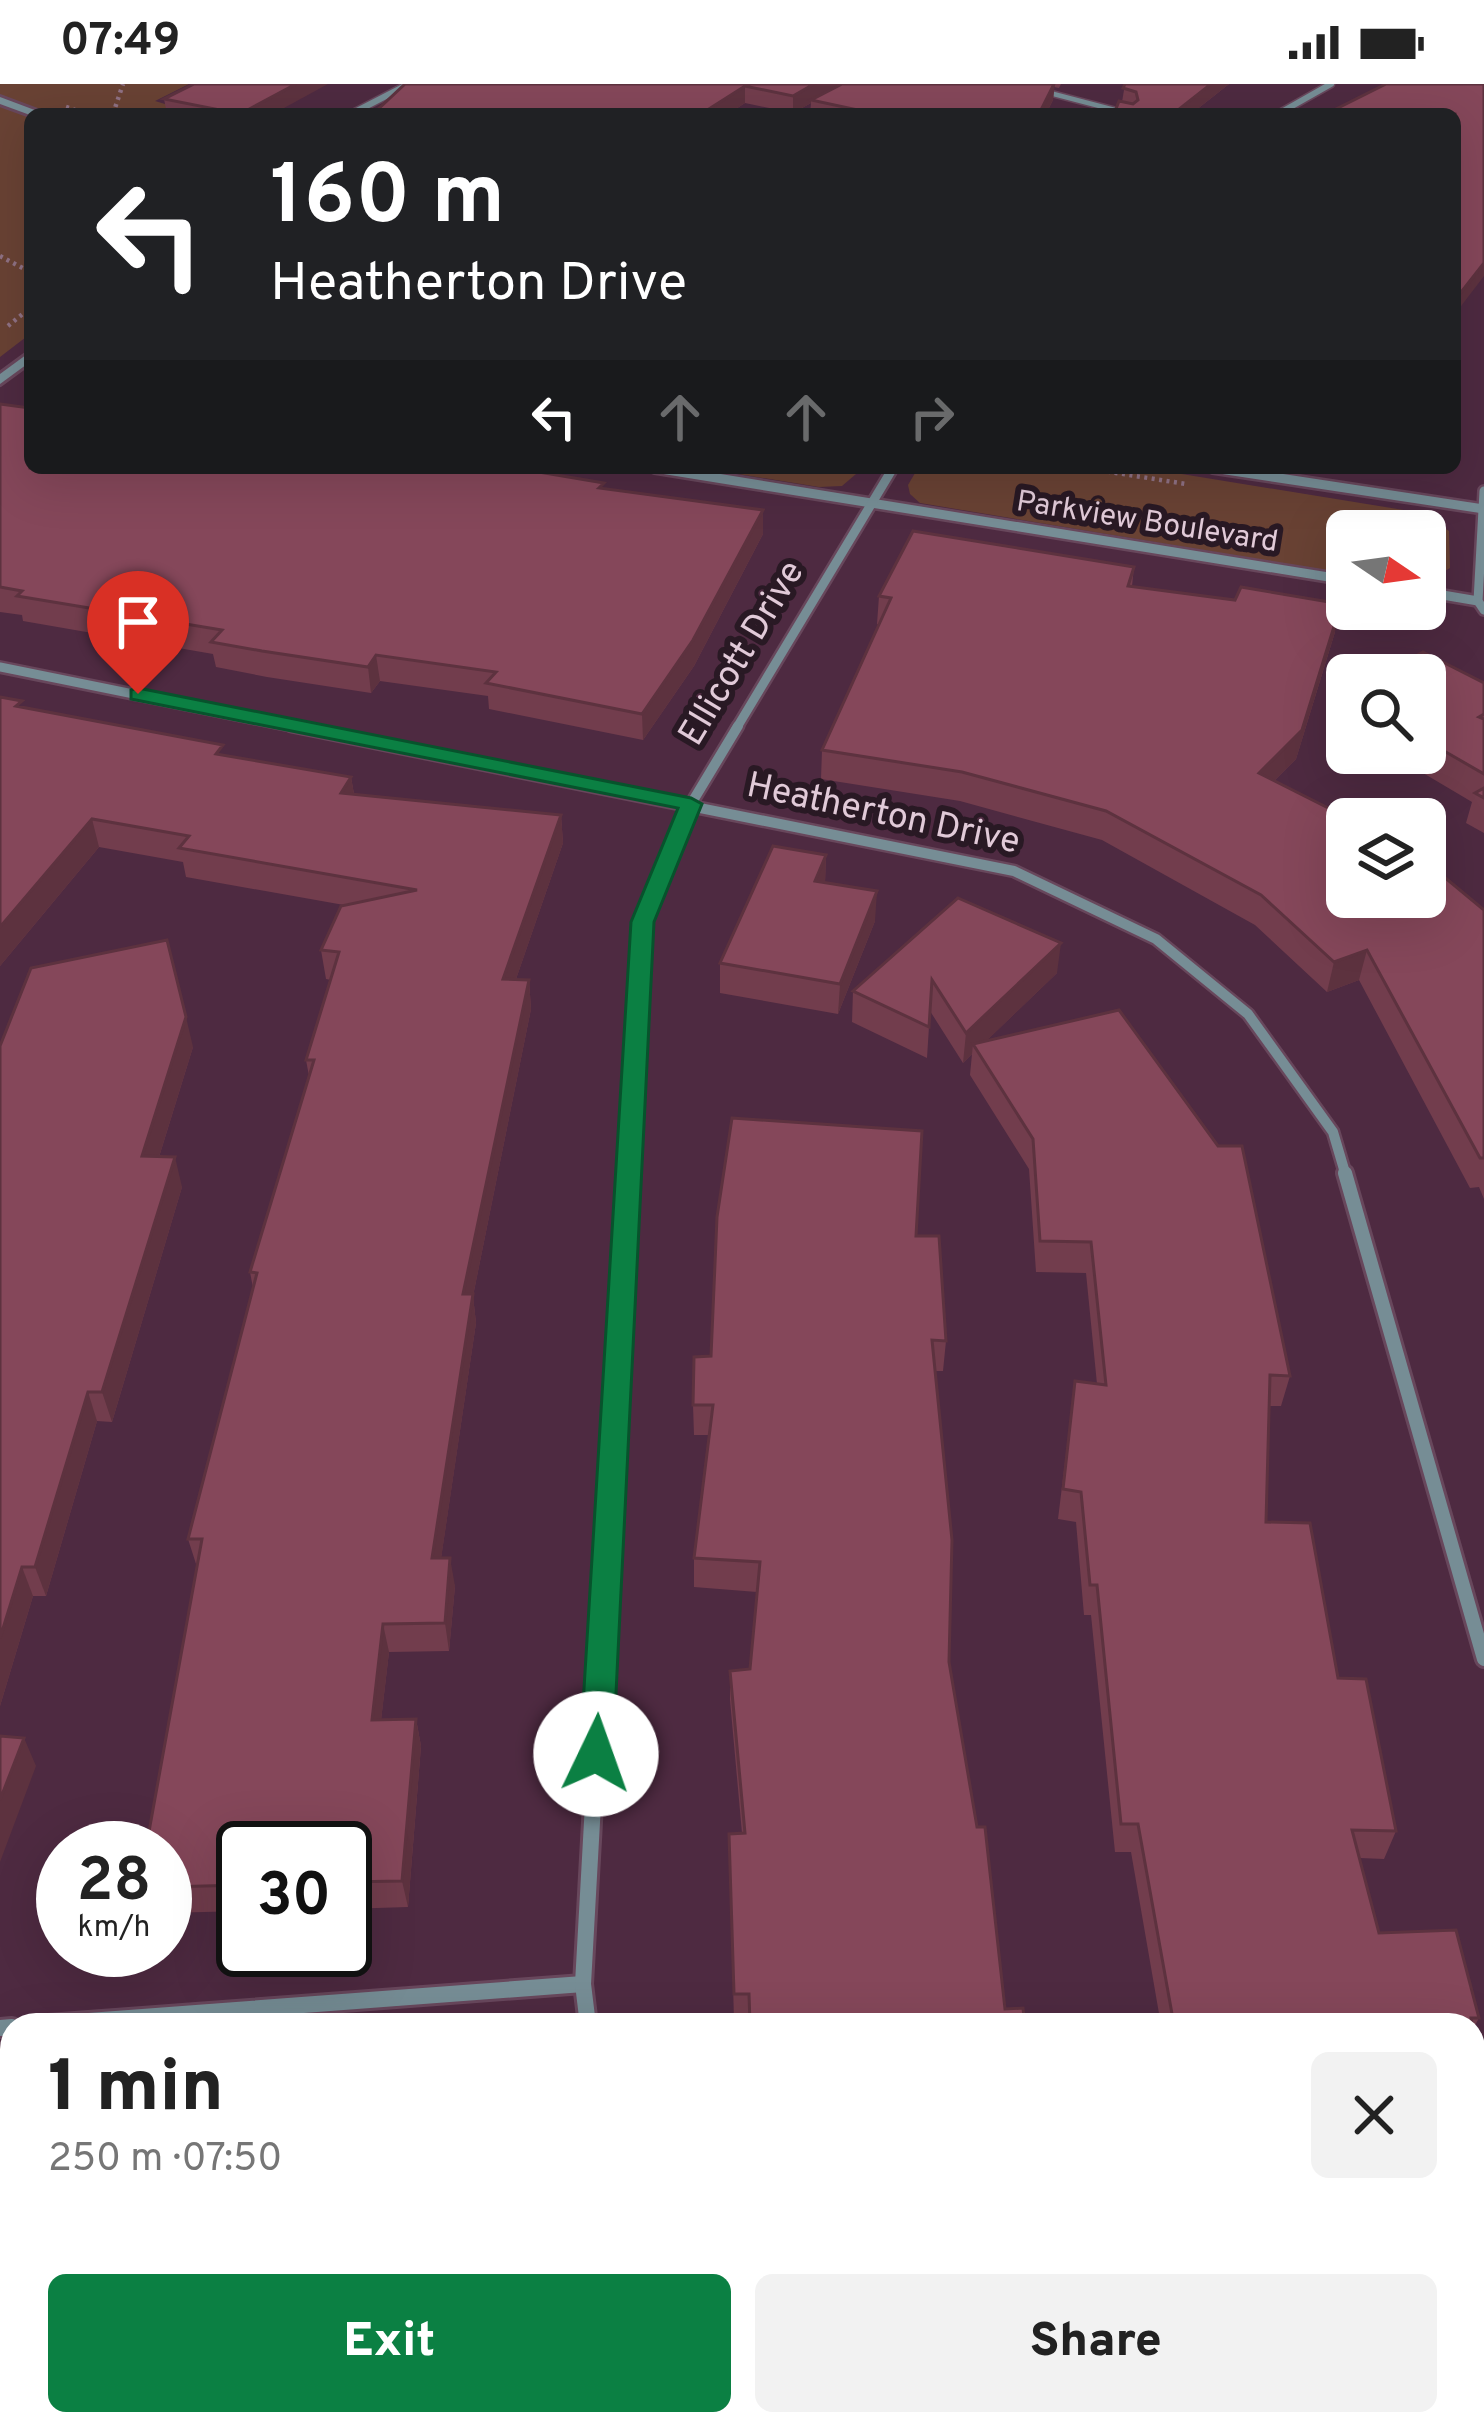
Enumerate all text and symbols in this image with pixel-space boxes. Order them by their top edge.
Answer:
text: 07:49 [60,14,180,71]
text: 160 m [270,147,505,253]
icon: left [72,156,228,312]
text: Heatherton Drive [270,251,687,320]
icon: left [521,384,587,450]
icon: ahead [647,384,713,450]
icon: ahead [773,384,839,450]
icon: right [899,384,965,450]
street label: Parkview Boulevard [1013,484,1281,562]
north arrow [1326,510,1446,630]
map controls [1326,510,1446,918]
street label: Ellicott Drive [670,553,816,755]
pin [87,571,189,694]
icon: arrive [105,589,171,655]
button: search [1326,654,1446,774]
street label: Heatherton Drive [742,764,1024,866]
button: layers [1326,798,1446,918]
position arrow [533,1691,659,1817]
speed limit sign: 30 [216,1821,372,1977]
text: 28 [77,1846,151,1922]
text: km/h [78,1910,150,1947]
text: 1 min [48,2045,224,2137]
button: close [1311,2052,1437,2178]
text: 250 m · 07:50 [48,2136,282,2185]
button: Exit [48,2274,731,2412]
button: Share [755,2274,1437,2412]

